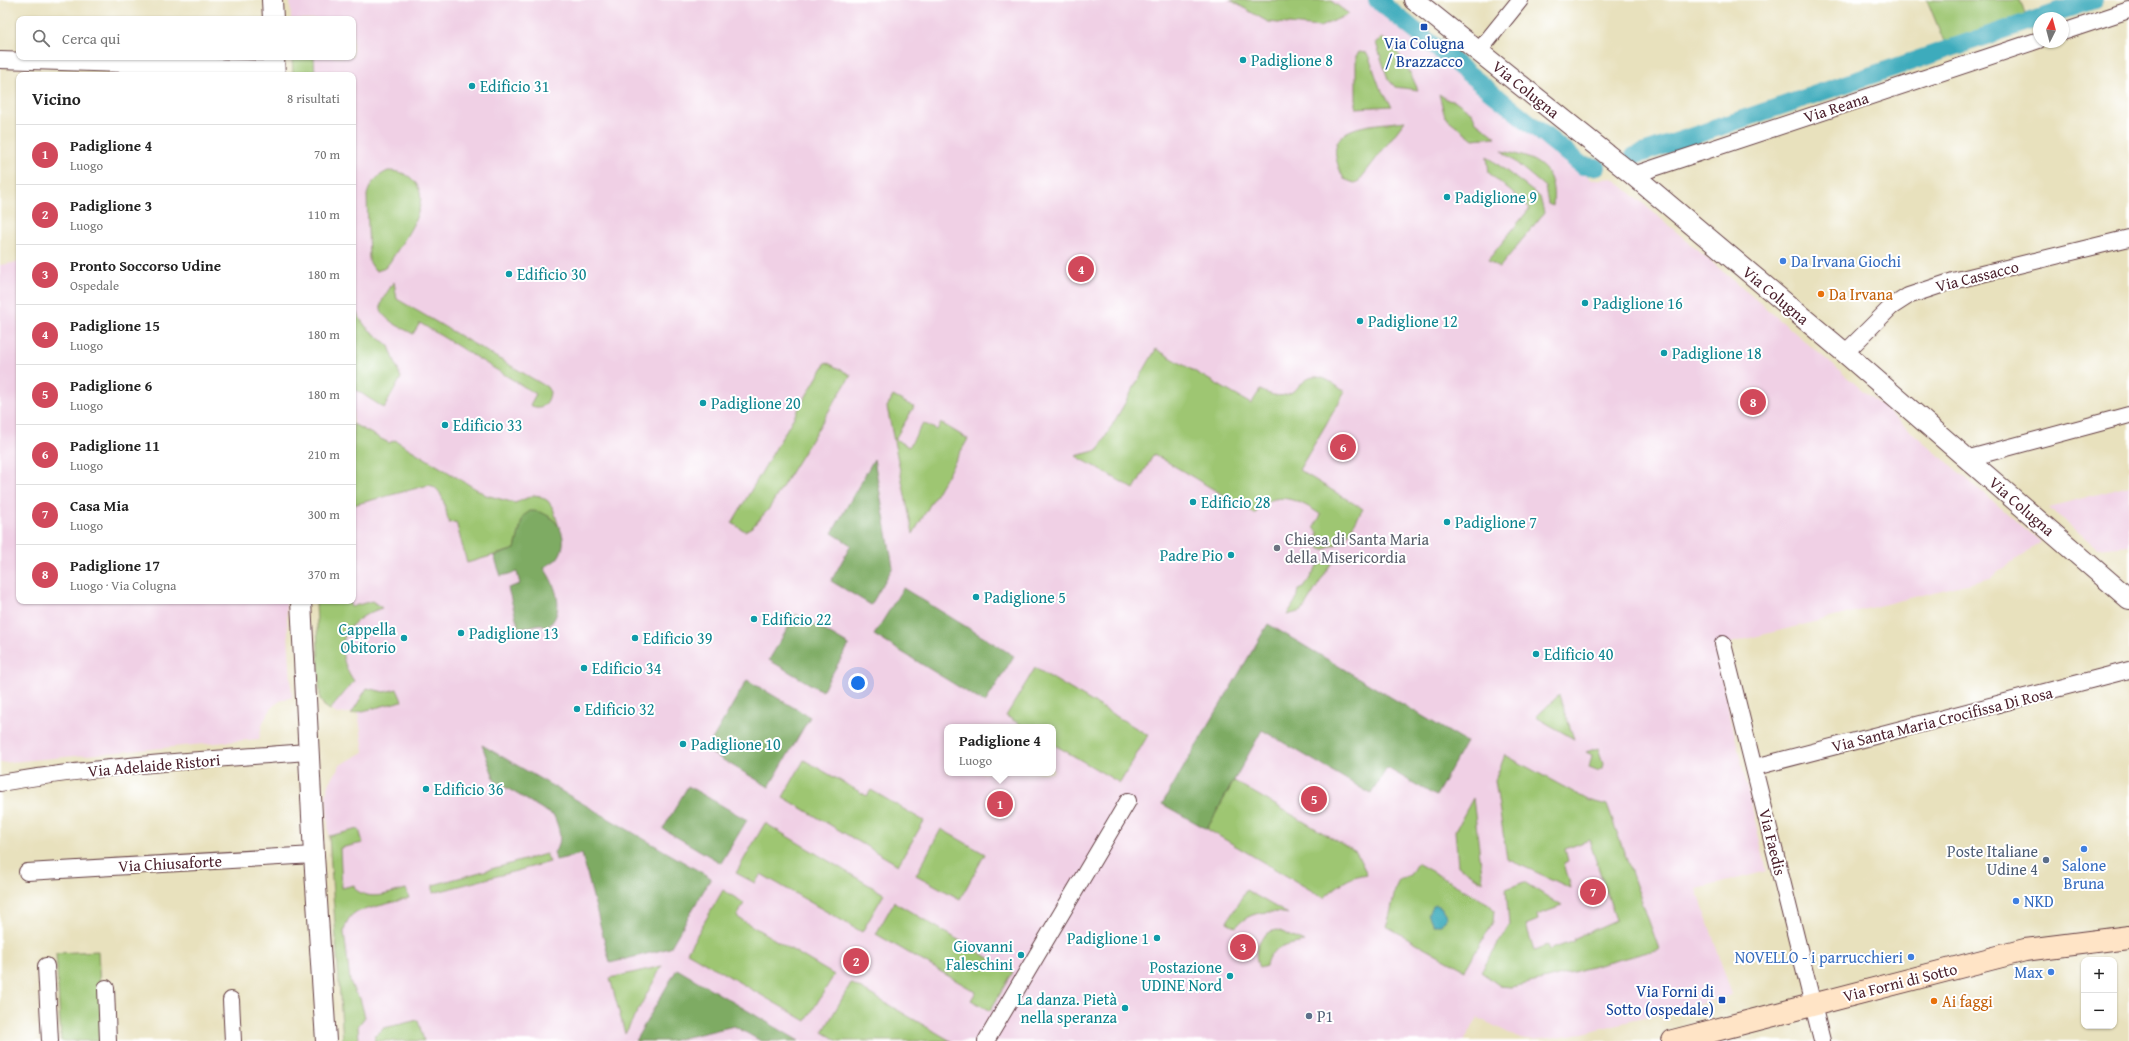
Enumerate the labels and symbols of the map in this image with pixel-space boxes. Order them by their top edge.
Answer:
north arrow [2033,12,2069,48]
marker: Via Colugna / Brazzacco [1419,22,1429,32]
place label: Via Colugna / Brazzacco [1384,31,1465,73]
place label: Padiglione 8 [1251,48,1333,72]
street label: Via Colugna [1487,54,1565,124]
marker: Padiglione 8 [1238,55,1248,65]
place label: Edificio 31 [480,74,549,98]
marker: Edificio 31 [467,81,477,91]
street label: Via Reana [1800,85,1872,129]
place label: Padiglione 9 [1455,185,1537,209]
marker: Padiglione 9 [1442,192,1452,202]
place label: Da Irvana Giochi [1791,249,1902,273]
pin: 4 [1068,254,1094,284]
street label: Via Cassacco [1933,254,2021,298]
marker: Da Irvana Giochi [1778,256,1788,266]
street label: Via Colugna [1737,260,1815,330]
place label: Edificio 30 [517,262,587,286]
marker: Edificio 30 [504,269,514,279]
place label: Da Irvana [1829,282,1894,306]
marker: Da Irvana [1816,289,1826,299]
place label: Padiglione 16 [1593,291,1683,315]
marker: Padiglione 16 [1580,298,1590,308]
place label: Padiglione 12 [1368,309,1458,333]
marker: Padiglione 12 [1355,316,1365,326]
place label: Padiglione 18 [1672,341,1762,365]
marker: Padiglione 18 [1659,348,1669,358]
pin: 8 [1740,387,1766,417]
place label: Padiglione 20 [711,391,801,415]
marker: Padiglione 20 [698,398,708,408]
place label: Edificio 33 [453,413,522,437]
marker: Edificio 33 [440,420,450,430]
pin: 6 [1330,432,1356,462]
street label: Via Colugna [1984,471,2061,542]
place label: Edificio 28 [1201,490,1271,514]
marker: Edificio 28 [1188,497,1198,507]
place label: Padiglione 7 [1455,510,1537,534]
marker: Padiglione 7 [1442,517,1452,527]
place label: Chiesa di Santa Maria della Misericordia [1285,527,1430,569]
place label: Padre Pio [1160,543,1223,567]
marker: Chiesa di Santa Maria della Misericordia [1272,543,1282,553]
marker: Padre Pio [1226,550,1236,560]
place label: Padiglione 5 [984,585,1066,609]
marker: Padiglione 5 [971,592,981,602]
place label: Edificio 22 [762,607,831,631]
marker: Edificio 22 [749,614,759,624]
place label: Cappella Obitorio [338,617,396,659]
place label: Padiglione 13 [469,621,559,645]
place label: Edificio 39 [643,626,713,650]
marker: Padiglione 13 [456,628,466,638]
marker: Cappella Obitorio [399,633,409,643]
marker: Edificio 39 [630,633,640,643]
place label: Edificio 40 [1544,642,1614,666]
marker: Edificio 40 [1531,649,1541,659]
place label: Edificio 34 [592,656,662,680]
marker: Edificio 34 [579,663,589,673]
your location [848,673,868,693]
street label: Via Santa Maria Crocifissa Di Rosa [1829,680,2056,758]
place label: Edificio 32 [585,697,654,721]
marker: Edificio 32 [572,704,582,714]
place label: Padiglione 10 [691,732,781,756]
marker: Padiglione 10 [678,739,688,749]
street label: Via Adelaide Ristori [87,747,222,783]
place label: Edificio 36 [434,777,504,801]
marker: Edificio 36 [421,784,431,794]
pin: 5 [1301,784,1327,814]
pin: 1 [987,789,1013,819]
street label: Via Faedis [1753,806,1793,878]
place label: Poste Italiane Udine 4 [1947,839,2038,881]
marker: Salone Bruna [2079,844,2089,854]
street label: Via Chiusaforte [118,848,222,878]
place label: Salone Bruna [2062,853,2106,895]
marker: Poste Italiane Udine 4 [2041,855,2051,865]
pin: 7 [1580,877,1606,907]
place label: NKD [2024,889,2054,913]
marker: NKD [2011,896,2021,906]
place label: Padiglione 1 [1067,926,1149,950]
pin: 3 [1230,932,1256,962]
marker: Padiglione 1 [1152,933,1162,943]
place label: Giovanni Faleschini [946,934,1014,976]
place label: NOVELLO - i parrucchieri [1735,945,1904,969]
pin: 2 [843,946,869,976]
marker: Giovanni Faleschini [1016,950,1026,960]
marker: NOVELLO - i parrucchieri [1906,952,1916,962]
place label: Postazione UDINE Nord [1141,955,1222,997]
street label: Via Forni di Sotto [1840,956,1960,1008]
place label: Max [2014,960,2044,984]
marker: Max [2046,967,2056,977]
marker: Postazione UDINE Nord [1225,971,1235,981]
place label: Via Forni di Sotto (ospedale) [1606,979,1715,1021]
place label: La danza. Pietà nella speranza [1017,987,1117,1029]
place label: Ai faggi [1942,989,1993,1013]
marker: Via Forni di Sotto (ospedale) [1717,995,1727,1005]
marker: Ai faggi [1929,996,1939,1006]
marker: La danza. Pietà nella speranza [1120,1003,1130,1013]
place label: P1 [1317,1004,1333,1028]
marker: P1 [1304,1011,1314,1021]

